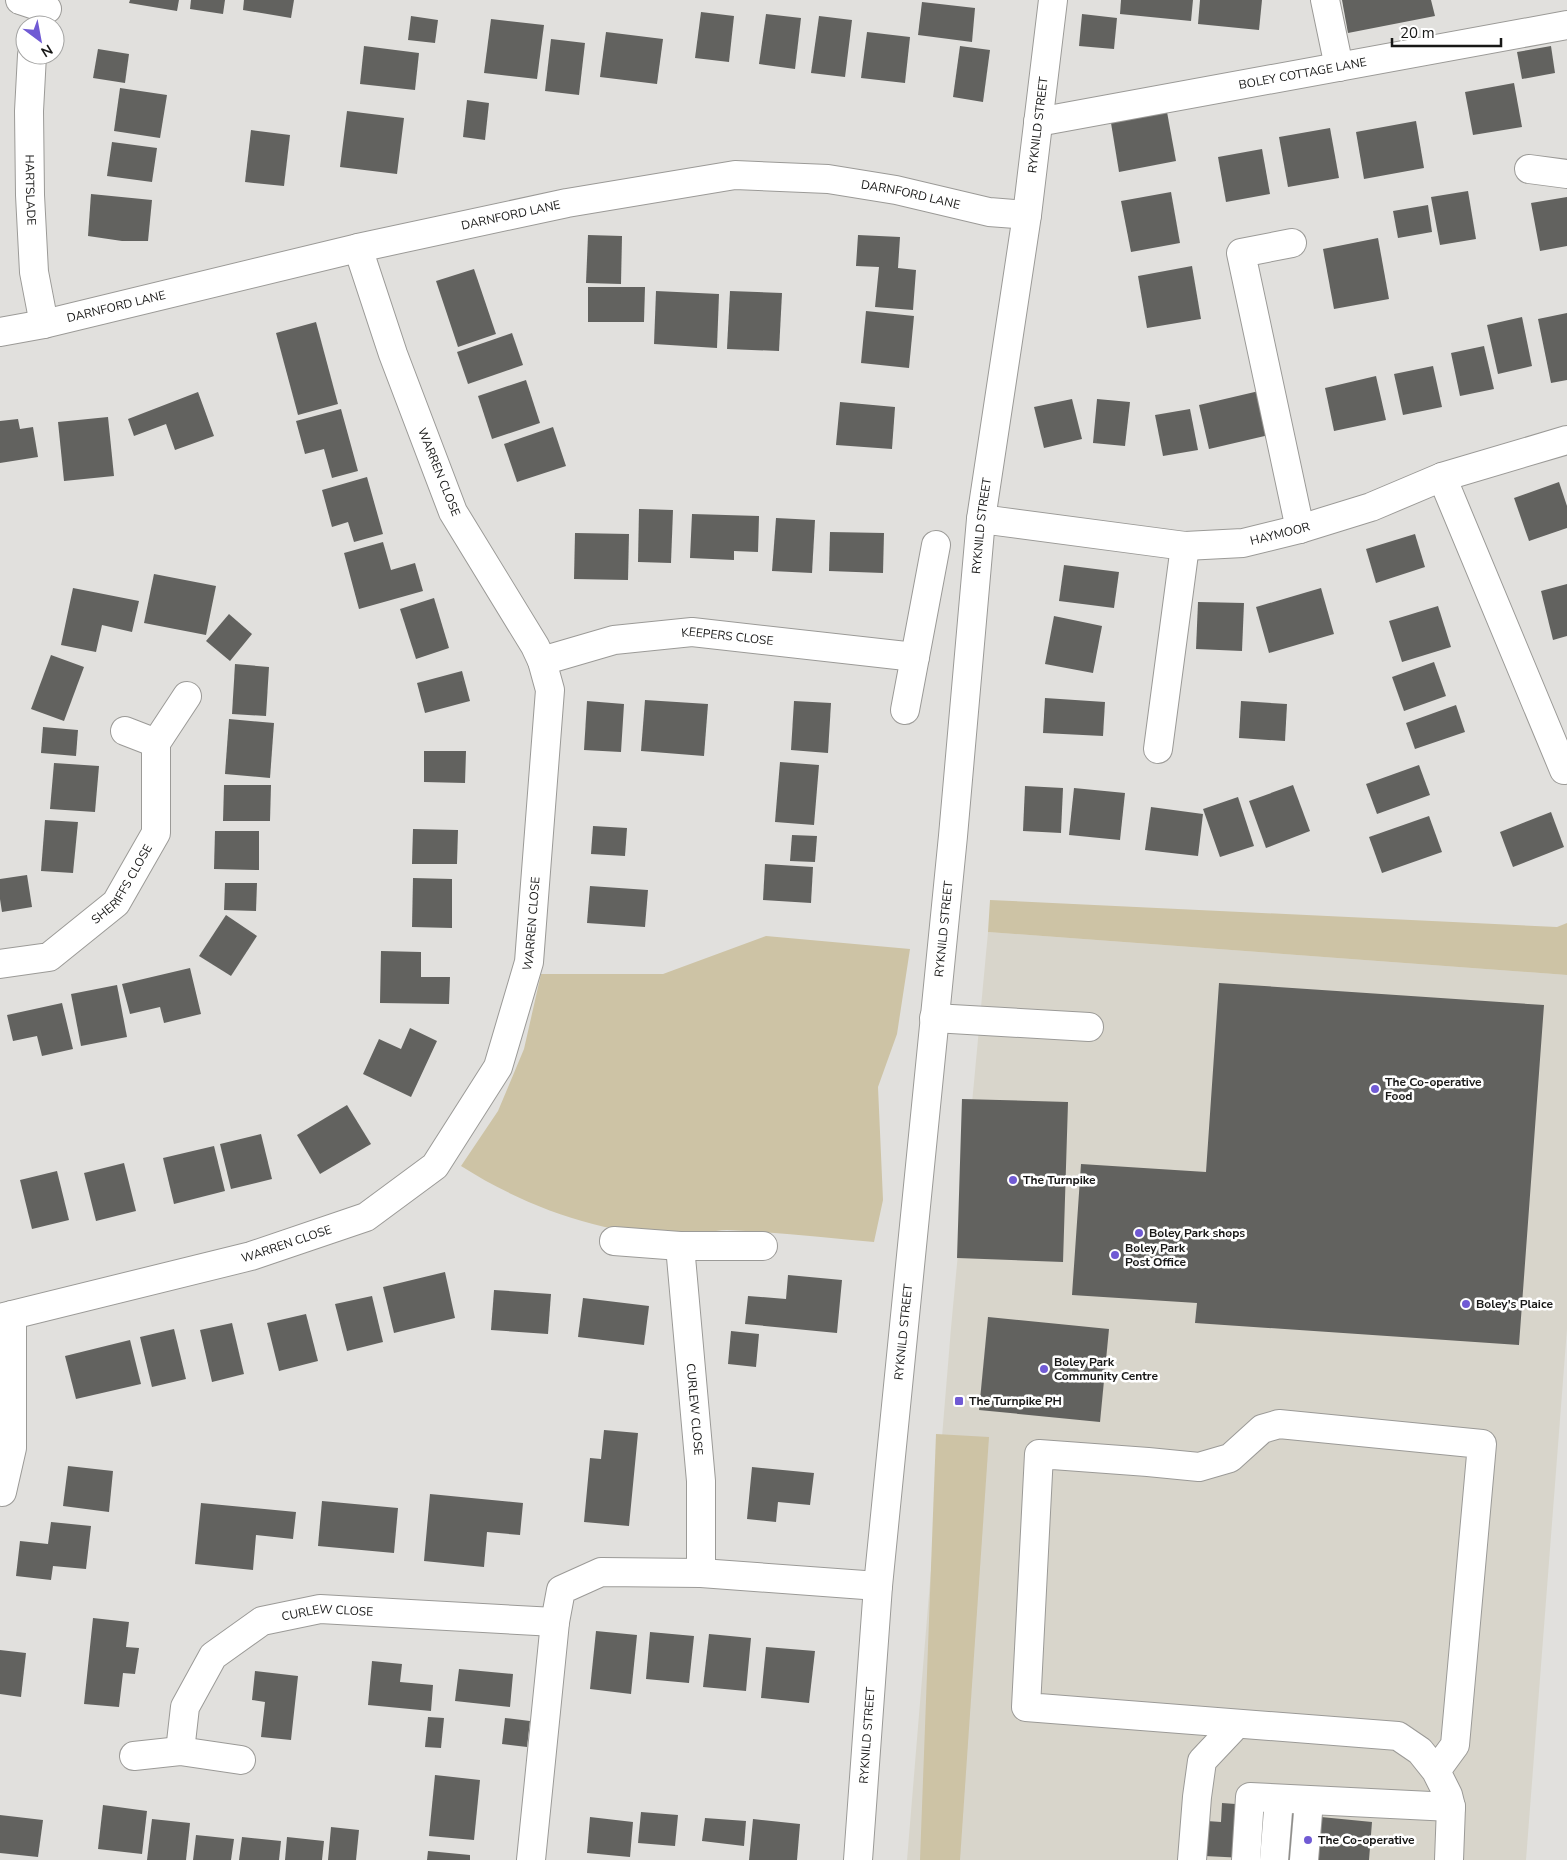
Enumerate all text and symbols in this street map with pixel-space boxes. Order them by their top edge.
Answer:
north arrow [15,15,65,65]
scale bar [1392,15,1501,47]
text: 20 m [1400,23,1435,43]
text: N [37,40,56,61]
street label: BOLEY COTTAGE LANE [1237,54,1368,93]
street label: RYKNILD STREET [1024,75,1052,174]
street label: HARTSLADE [22,154,40,226]
street label: DARNFORD LANE [860,176,962,213]
street label: DARNFORD LANE [460,197,562,234]
street label: DARNFORD LANE [65,287,167,326]
street label: WARREN CLOSE [414,425,464,519]
street label: RYKNILD STREET [968,476,995,575]
street label: HAYMOOR [1248,518,1312,549]
street label: KEEPERS CLOSE [681,624,774,649]
street label: SHERIFFS CLOSE [88,841,156,928]
street label: WARREN CLOSE [519,876,544,973]
street label: RYKNILD STREET [931,879,957,978]
place label: The Co-operative Food [1385,1074,1482,1104]
marker: The Co-operative Food [1369,1083,1381,1095]
place label: The Turnpike [1023,1172,1096,1188]
marker: The Turnpike [1007,1174,1019,1186]
street label: WARREN CLOSE [240,1221,334,1266]
place label: Boley Park shops [1149,1225,1245,1241]
marker: Boley Park shops [1133,1227,1145,1239]
place label: Boley Park Post Office [1125,1240,1186,1270]
marker: Boley Park Post Office [1109,1249,1121,1261]
street label: RYKNILD STREET [891,1282,916,1381]
place label: Boley's Plaice [1476,1296,1553,1312]
marker: Boley's Plaice [1460,1298,1472,1310]
place label: Boley Park Community Centre [1054,1354,1158,1384]
street label: CURLEW CLOSE [683,1363,707,1456]
marker: Boley Park Community Centre [1038,1363,1050,1375]
place label: The Turnpike PH [969,1393,1062,1409]
marker: The Turnpike PH [953,1395,965,1407]
street label: CURLEW CLOSE [280,1601,374,1625]
street label: RYKNILD STREET [856,1686,879,1784]
place label: The Co-operative [1318,1832,1415,1848]
marker: The Co-operative [1302,1834,1314,1846]

